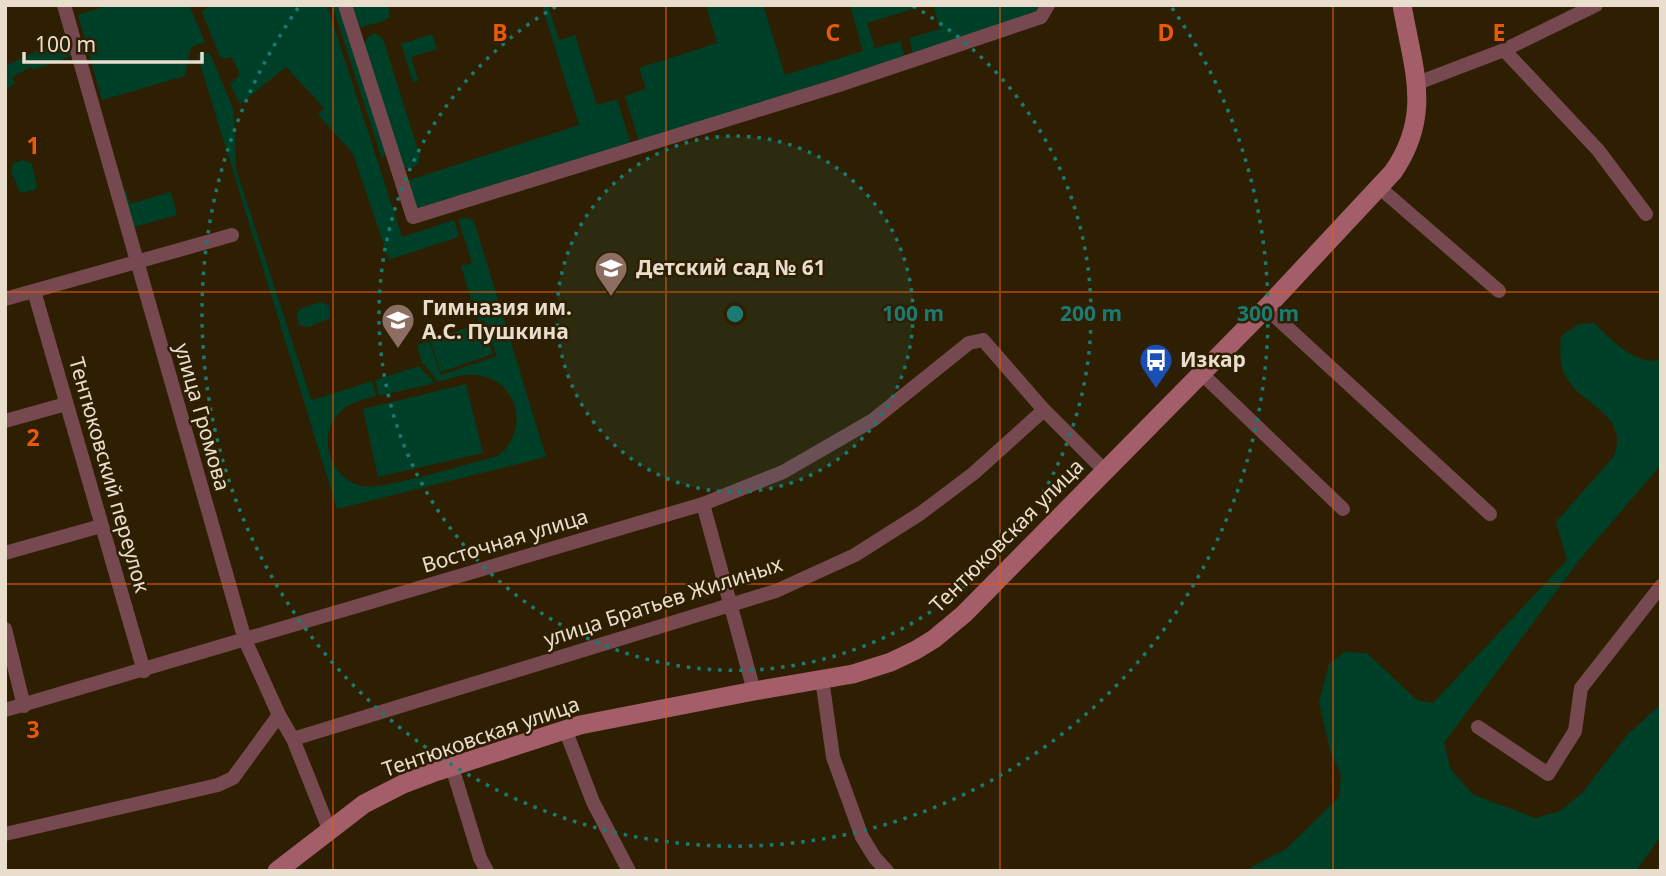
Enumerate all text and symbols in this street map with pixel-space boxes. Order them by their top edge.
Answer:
text: B [492,16,508,48]
text: C [826,16,841,48]
text: D [1158,16,1174,48]
text: E [1493,16,1505,48]
scale bar [24,21,203,65]
text: 100 m [35,30,96,58]
text: 1 [26,129,40,161]
school or university icon: Детский сад № 61 [592,249,630,298]
place label: Детский сад № 61 [636,253,826,281]
place label: Гимназия им. А.С. Пушкина [422,293,572,345]
text: 100 m [882,299,944,327]
text: 200 m [1060,299,1122,327]
text: 300 m [1237,299,1299,327]
school or university icon: Гимназия им. А.С. Пушкина [379,301,417,350]
centre of rings [723,302,747,326]
street label: улица Громова [168,340,237,494]
bus stop icon: Изкар [1137,341,1175,390]
place label: Изкар [1180,345,1246,373]
street label: Тентюковский переулок [63,354,157,596]
text: 2 [26,421,40,453]
street label: Тентюковская улица [923,452,1089,618]
street label: Восточная улица [418,501,591,579]
street label: улица Братьев Жилиных [540,549,786,653]
street label: Тентюковская улица [378,689,583,783]
text: 3 [26,713,40,745]

